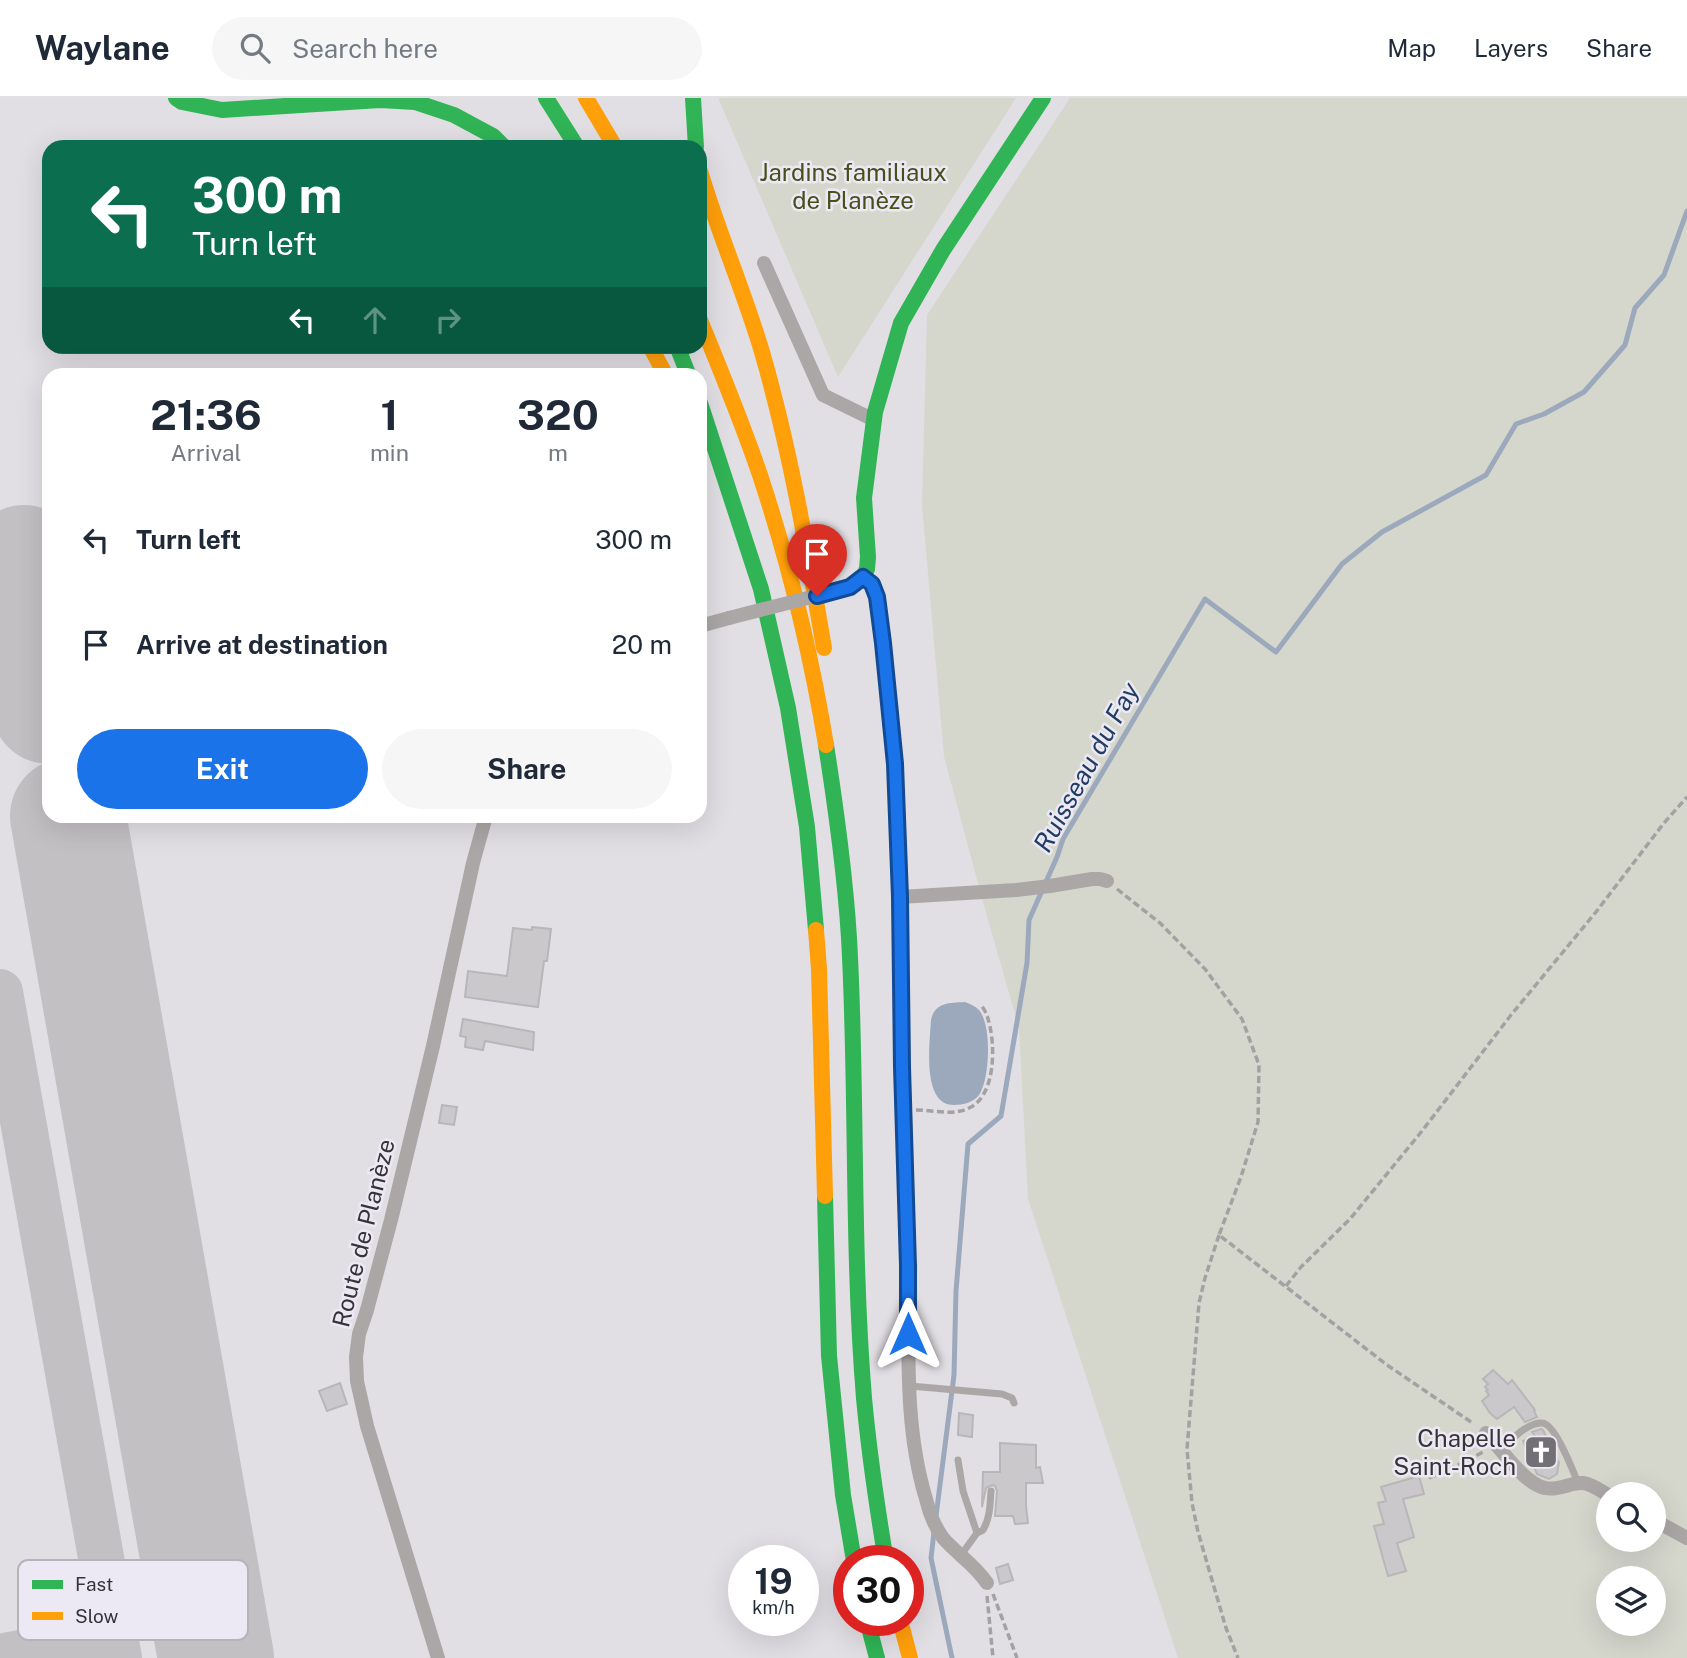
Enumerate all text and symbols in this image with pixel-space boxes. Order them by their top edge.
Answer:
search box [212,17,702,80]
text: Waylane [35,29,170,67]
icon: search [236,29,274,67]
text: Search here [292,33,438,64]
text: Map [1387,34,1436,62]
text: Layers [1474,34,1548,62]
text: Share [1586,34,1652,62]
park label: Jardins familiaux de Planèze [759,158,947,214]
text: 300 m [192,166,342,224]
icon: left [77,168,168,259]
text: Turn left [192,225,317,262]
icon: left [283,301,321,339]
icon: ahead [356,301,394,339]
icon: right [429,301,467,339]
text: 21:36 [150,390,262,439]
text: 1 [380,390,398,439]
text: 320 [517,390,599,439]
text: Arrival [170,439,241,466]
text: min [370,439,409,466]
text: m [548,439,568,466]
icon: left [77,521,115,559]
text: Turn left [136,524,241,555]
text: 300 m [595,524,672,555]
pin [787,524,847,596]
icon: arrive [798,535,836,573]
icon: arrive [77,626,115,664]
text: Arrive at destination [136,629,388,660]
text: 20 m [612,629,672,660]
water label: Ruisseau du Fay [1027,676,1146,857]
button: Exit [77,729,368,809]
button: Share [382,729,672,809]
street label: Route de Planèze [326,1136,400,1330]
position arrow [871,1297,945,1371]
place label: Chapelle Saint-Roch [1393,1424,1516,1480]
church icon: Chapelle Saint-Roch [1522,1433,1560,1471]
map controls [1596,1482,1666,1636]
button: search [1596,1482,1666,1552]
speed limit sign: 30 [833,1545,924,1636]
legend [18,1560,248,1640]
text: 19 [754,1561,793,1602]
button: layers [1596,1566,1666,1636]
text: Fast [75,1573,113,1595]
text: km/h [752,1597,795,1618]
text: Slow [75,1605,119,1627]

